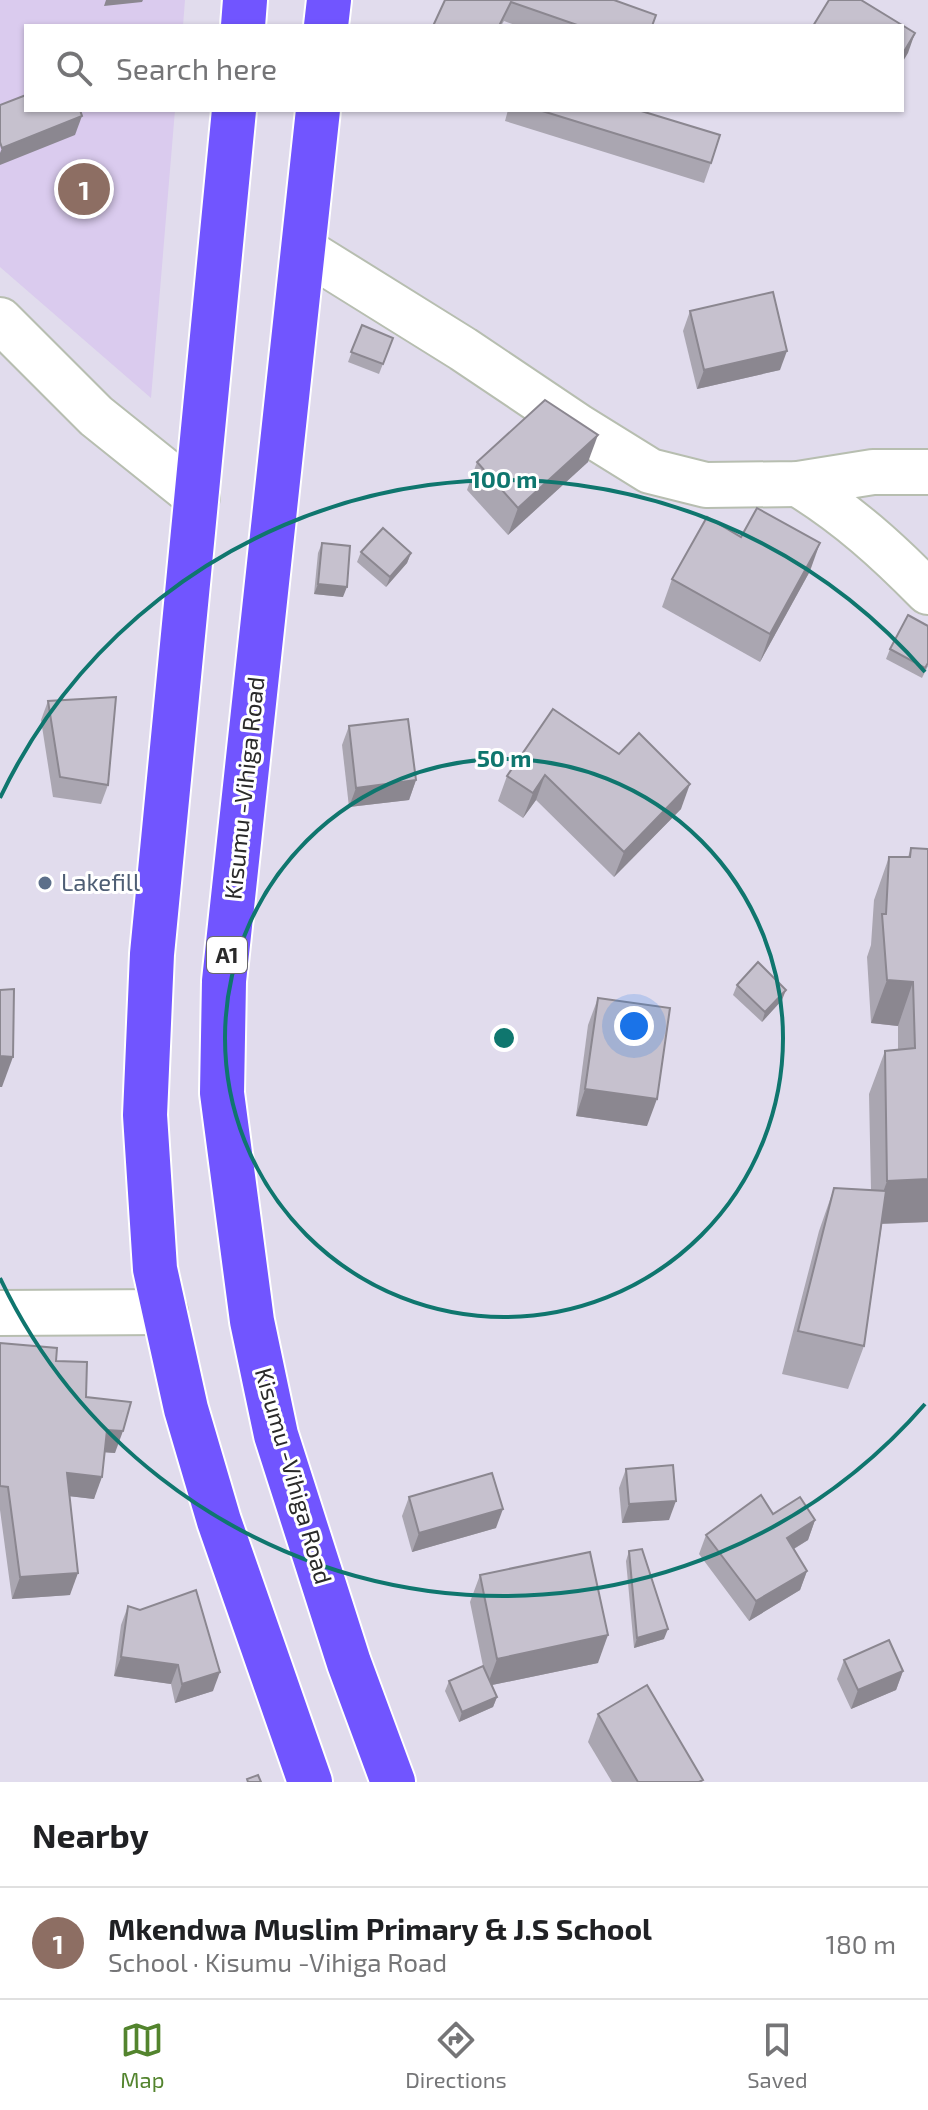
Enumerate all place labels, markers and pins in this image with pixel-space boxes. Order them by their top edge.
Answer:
pin: 1 [58,159,110,219]
place label: Lakefill [61,867,140,896]
marker: Lakefill [36,874,54,892]
centre of rings [490,1024,518,1052]

